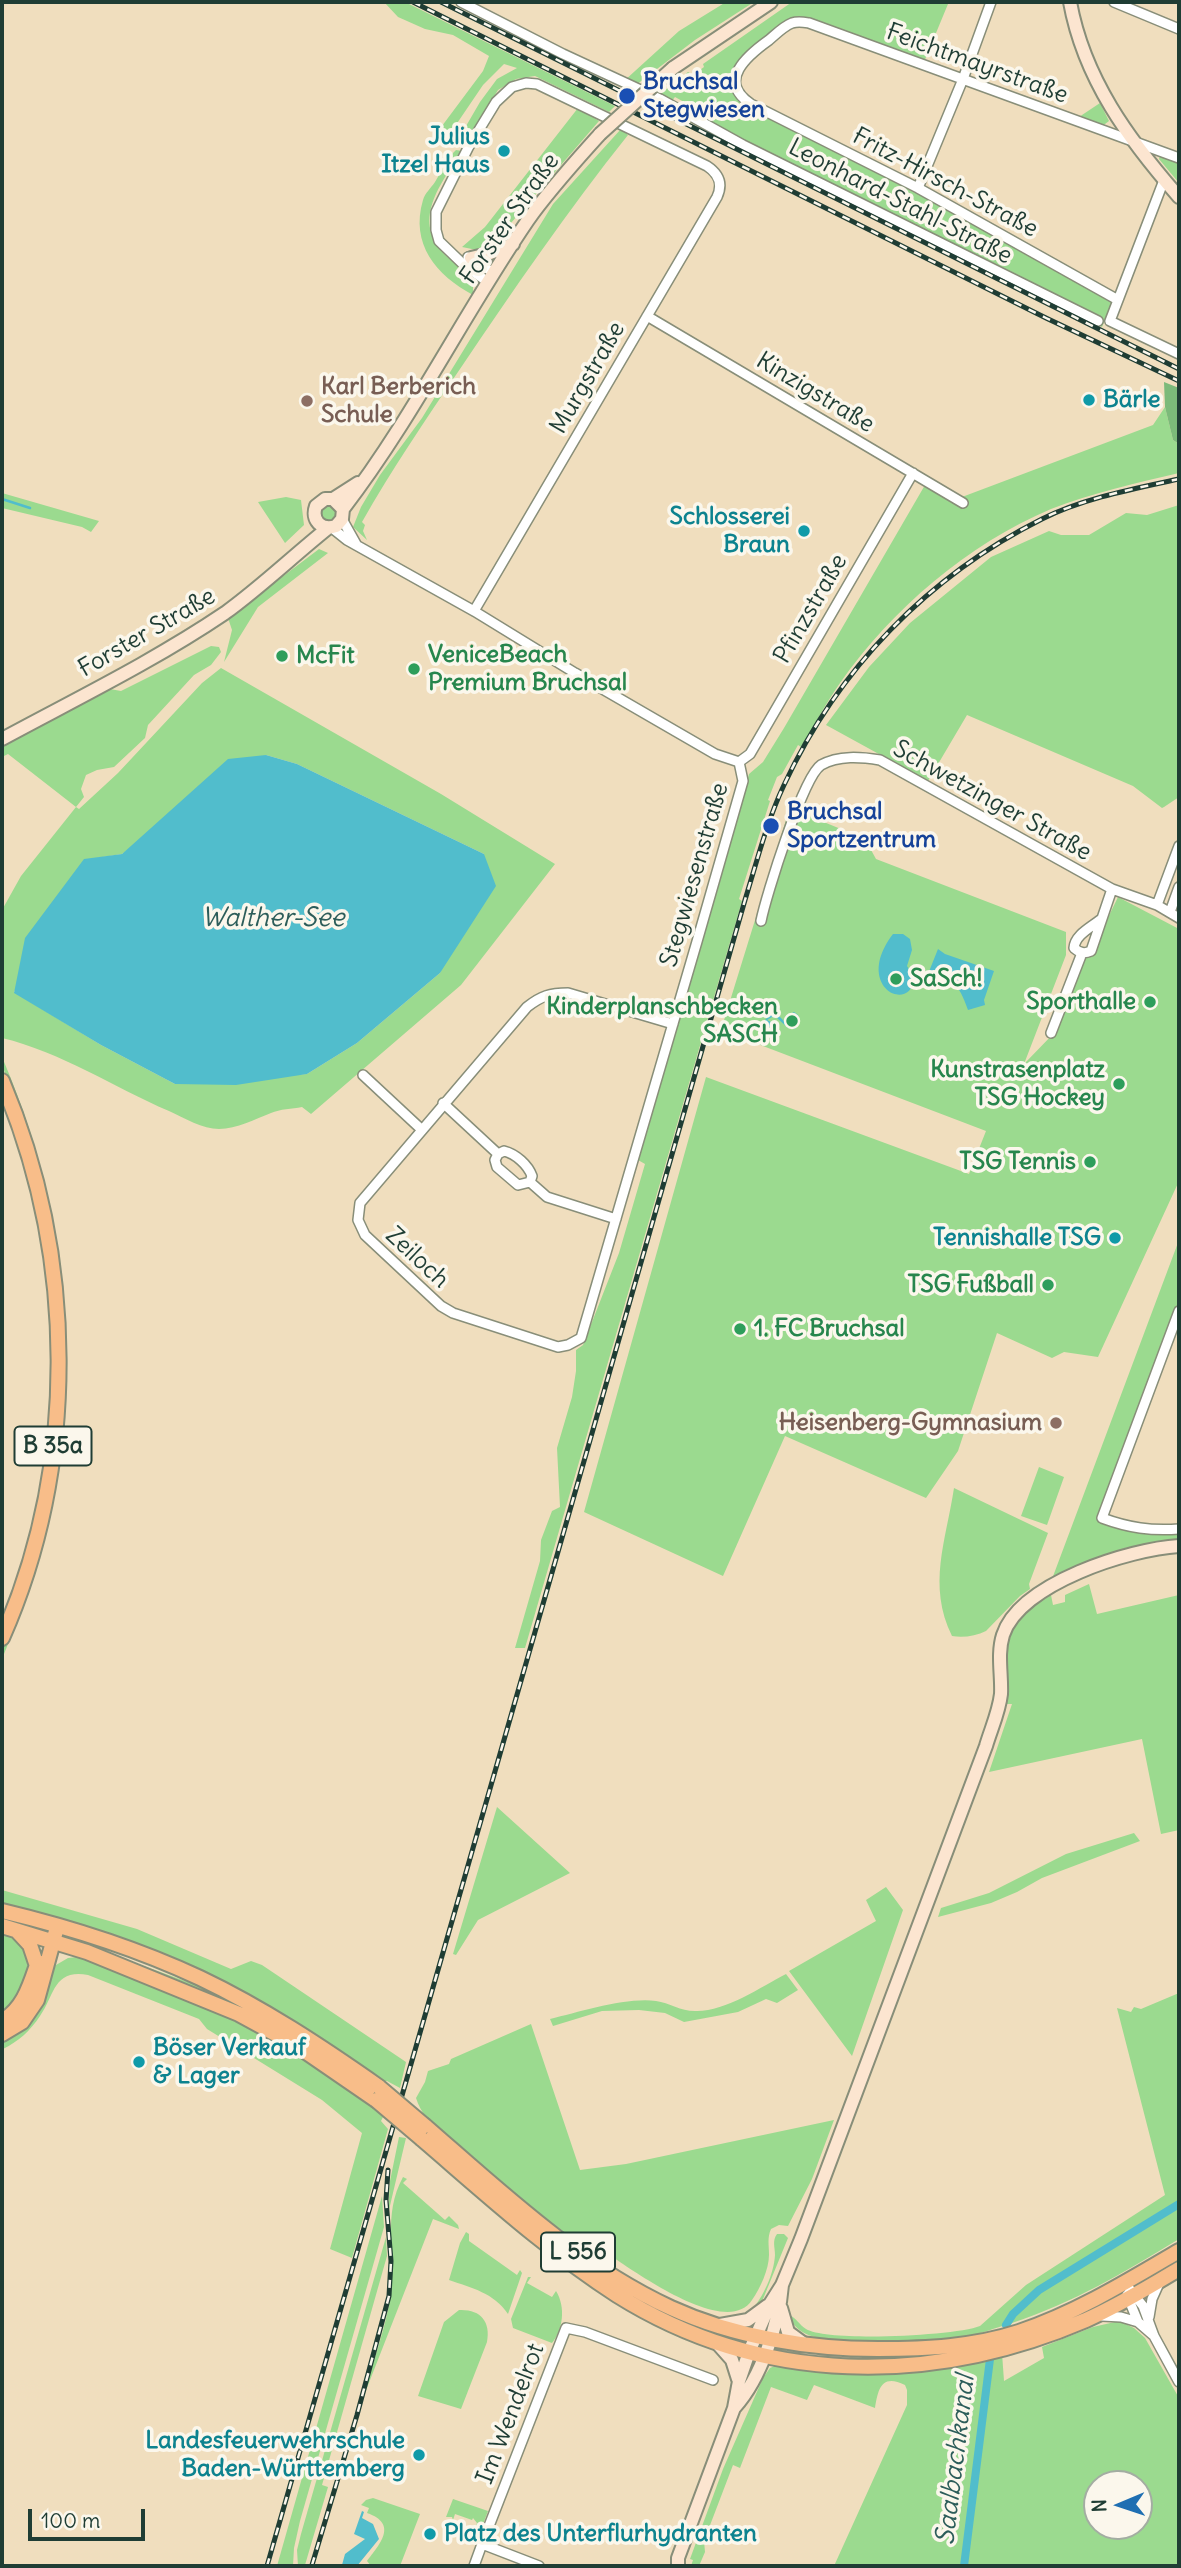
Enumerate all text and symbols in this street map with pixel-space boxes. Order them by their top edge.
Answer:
street label: Feichtmayrstraße [882,18,1072,110]
place label: Bruchsal Stegwiesen [643,68,765,124]
marker: Bruchsal Stegwiesen [617,86,637,106]
street label: Fritz-Hirsch-Straße [847,122,1043,244]
place label: Julius Itzel Haus [381,123,490,179]
street label: Leonhard-Stahl-Straße [783,133,1017,271]
marker: Julius Itzel Haus [496,143,512,159]
street label: Forster Straße [454,148,566,290]
street label: Murgstraße [544,317,632,439]
street label: Kinzigstraße [751,347,879,439]
place label: Karl Berberich Schule [321,373,476,429]
place label: Bärle [1103,386,1161,414]
marker: Bärle [1081,392,1097,408]
marker: Karl Berberich Schule [299,393,315,409]
place label: Schlosserei Braun [670,503,790,559]
marker: Schlosserei Braun [796,523,812,539]
street label: Pfinzstraße [768,549,854,669]
street label: Forster Straße [73,582,221,684]
place label: VeniceBeach Premium Bruchsal [428,641,627,697]
place label: McFit [296,642,355,670]
marker: McFit [274,648,290,664]
marker: VeniceBeach Premium Bruchsal [406,661,422,677]
street label: Schwetzinger Straße [888,735,1096,867]
street label: Stegwiesenstraße [655,780,735,970]
place label: Bruchsal Sportzentrum [787,798,936,854]
marker: Bruchsal Sportzentrum [761,816,781,836]
water label: Walther-See [201,903,345,935]
place label: SaSch! [910,965,982,993]
marker: SaSch! [888,971,904,987]
place label: Sporthalle [1026,988,1136,1016]
place label: Kinderplanschbecken SASCH [546,993,778,1049]
marker: Sporthalle [1142,994,1158,1010]
marker: Kinderplanschbecken SASCH [784,1013,800,1029]
place label: Kunstrasenplatz TSG Hockey [930,1056,1105,1112]
marker: Kunstrasenplatz TSG Hockey [1111,1076,1127,1092]
place label: TSG Tennis [959,1148,1076,1176]
marker: TSG Tennis [1082,1154,1098,1170]
street label: Zeiloch [379,1222,455,1294]
place label: Tennishalle TSG [933,1224,1101,1252]
marker: Tennishalle TSG [1107,1230,1123,1246]
place label: TSG Fußball [908,1271,1034,1299]
marker: TSG Fußball [1040,1277,1056,1293]
place label: 1. FC Bruchsal [754,1315,905,1343]
marker: 1. FC Bruchsal [732,1321,748,1337]
place label: Heisenberg-Gymnasium [779,1409,1042,1437]
marker: Heisenberg-Gymnasium [1048,1415,1064,1431]
road number: B 35a [14,1427,92,1466]
place label: Böser Verkauf & Lager [153,2034,306,2090]
marker: Böser Verkauf & Lager [131,2054,147,2070]
road number: L 556 [541,2232,615,2272]
street label: Im Wendelrot [471,2340,551,2488]
water label: Saalbachkanal [930,2373,982,2547]
place label: Landesfeuerwehrschule Baden-Württemberg [145,2427,405,2483]
marker: Landesfeuerwehrschule Baden-Württemberg [411,2447,427,2463]
north arrow [1083,2470,1153,2540]
scale bar [32,2494,149,2538]
text: N [1087,2499,1111,2513]
text: 100 m [41,2507,100,2534]
place label: Platz des Unterflurhydranten [444,2520,757,2548]
marker: Platz des Unterflurhydranten [422,2526,438,2542]

